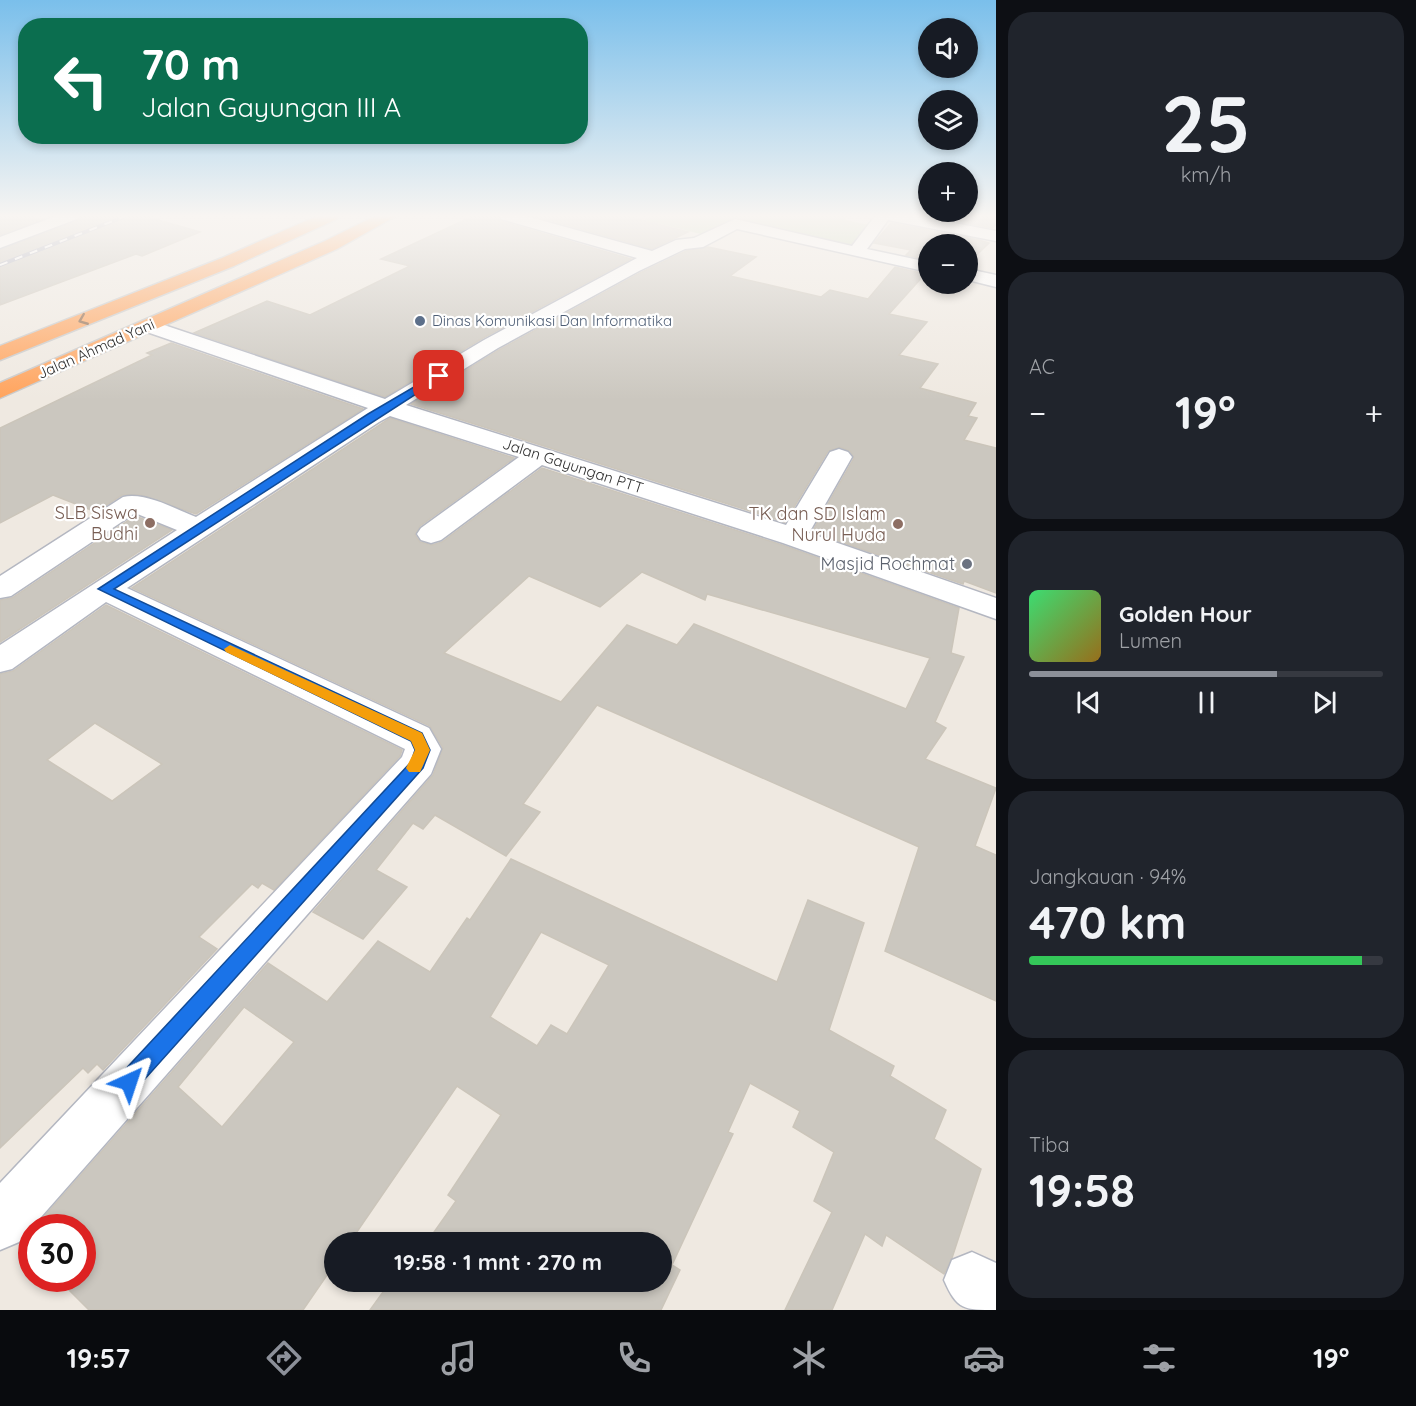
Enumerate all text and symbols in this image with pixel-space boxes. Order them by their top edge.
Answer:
map controls [918,18,978,294]
button: sound [918,18,978,78]
text: 70 m [141,38,240,91]
icon: left [42,42,120,120]
text: 25 [1161,74,1251,172]
text: Jalan Gayungan III A [141,90,401,124]
button: layers [918,90,978,150]
button: + [918,162,978,222]
text: km/h [1181,162,1231,187]
button: − [918,234,978,294]
place label: Dinas Komunikasi Dan Informatika [432,311,672,330]
one-way arrow [78,313,89,325]
street label: Jalan Ahmad Yani [34,314,157,383]
marker: Dinas Komunikasi Dan Informatika [413,314,427,328]
pin [413,350,464,401]
text: AC [1029,354,1055,379]
icon: arrive [422,359,455,392]
text: 19° [1175,384,1236,440]
text: − [1029,392,1046,433]
text: + [1364,392,1383,433]
street label: Jalan Gayungan PTT [500,434,646,497]
place label: SLB Siswa Budhi [55,501,138,545]
place label: TK dan SD Islam Nurul Huda [749,502,886,546]
marker: SLB Siswa Budhi [143,516,157,530]
marker: TK dan SD Islam Nurul Huda [891,517,905,531]
place label: Masjid Rochmat [820,552,955,575]
marker: Masjid Rochmat [960,557,974,571]
text: Golden Hour [1119,600,1252,628]
text: Lumen [1119,628,1182,653]
icon: previous [1072,686,1105,719]
icon: pause [1190,686,1223,719]
icon: next [1308,686,1341,719]
text: Jangkauan · 94% [1029,864,1186,889]
text: 470 km [1029,894,1186,950]
position arrow [97,1050,161,1114]
text: Tiba [1029,1132,1070,1157]
text: 19:58 [1029,1162,1135,1218]
speed limit sign: 30 [18,1214,96,1292]
text: 19:58 · 1 mnt · 270 m [394,1248,602,1276]
icon: directions [263,1337,305,1379]
icon: music [438,1337,480,1379]
icon: phone [613,1337,655,1379]
icon: climate [788,1337,830,1379]
icon: car [963,1337,1005,1379]
icon: filters [1138,1337,1180,1379]
text: 19:57 [66,1341,130,1375]
text: 19° [1313,1341,1349,1375]

